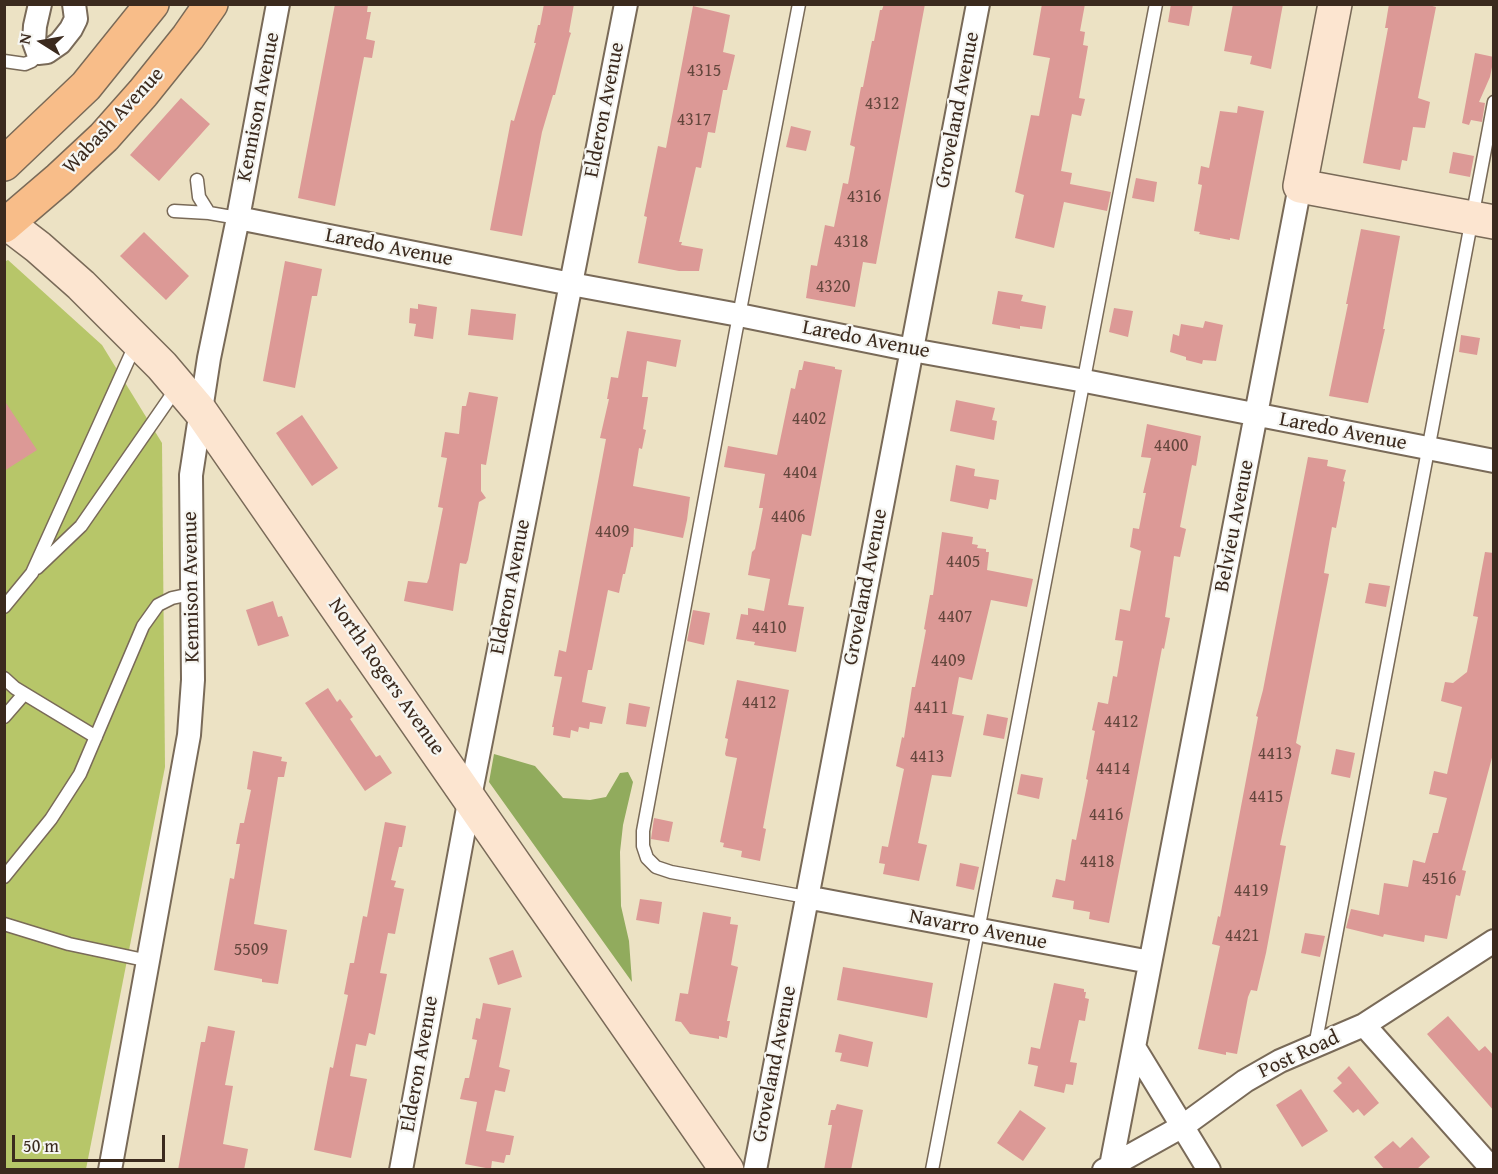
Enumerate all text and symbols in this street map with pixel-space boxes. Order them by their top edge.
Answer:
north arrow [12,12,72,72]
street label: Kennison Avenue [232,30,286,184]
street label: Groveland Avenue [930,30,986,190]
text: N [12,31,37,46]
street label: Elderon Avenue [580,40,630,180]
house number: 4315 [687,60,721,82]
street label: Wabash Avenue [58,62,170,180]
house number: 4312 [865,93,899,115]
house number: 4317 [677,109,711,131]
house number: 4316 [847,186,881,208]
street label: Laredo Avenue [323,223,455,273]
house number: 4318 [834,231,868,253]
house number: 4320 [816,276,850,298]
street label: Laredo Avenue [800,315,932,365]
street label: Laredo Avenue [1277,407,1409,457]
house number: 4402 [792,408,826,430]
house number: 4400 [1154,435,1188,457]
street label: Belvieu Avenue [1210,458,1260,594]
house number: 4404 [783,462,817,484]
house number: 4406 [771,506,805,528]
street label: Groveland Avenue [838,507,894,667]
street label: Kennison Avenue [178,511,206,663]
street label: Elderon Avenue [486,517,536,657]
house number: 4409 [595,521,629,543]
house number: 4405 [946,551,980,573]
street label: North Rogers Avenue [322,594,450,760]
house number: 4407 [938,606,972,628]
house number: 4410 [752,617,786,639]
house number: 4409 [931,650,965,672]
house number: 4412 [742,692,776,714]
house number: 4411 [914,697,948,719]
house number: 4412 [1104,711,1138,733]
house number: 4413 [1258,743,1292,765]
house number: 4413 [910,746,944,768]
house number: 4414 [1096,758,1130,780]
house number: 4415 [1249,786,1283,808]
house number: 4416 [1089,804,1123,826]
house number: 4418 [1080,851,1114,873]
house number: 4516 [1422,868,1456,890]
house number: 4419 [1234,880,1268,902]
street label: Navarro Avenue [907,904,1049,956]
house number: 4421 [1225,925,1259,947]
house number: 5509 [234,939,268,961]
street label: Groveland Avenue [747,984,803,1144]
street label: Elderon Avenue [396,994,444,1134]
street label: Post Road [1255,1025,1343,1085]
scale bar [15,1123,168,1161]
text: 50 m [23,1132,59,1159]

